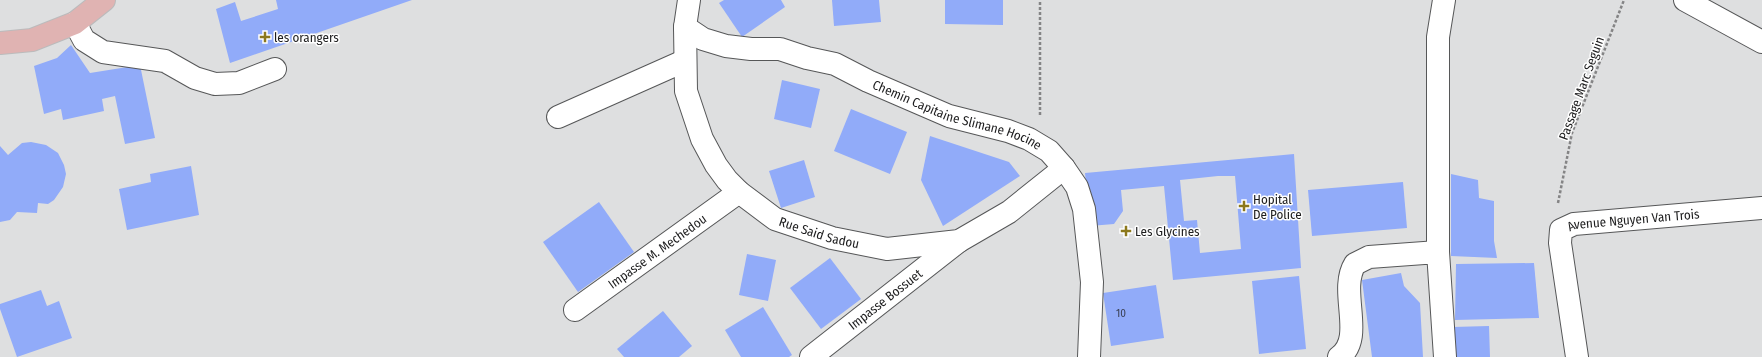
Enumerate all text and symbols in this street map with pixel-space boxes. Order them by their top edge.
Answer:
place label: les orangers [274,30,339,45]
marker: les orangers [259,31,271,43]
street label: Passage Marc Seguin [1556,34,1607,142]
street label: Chemin Capitaine Slimane Hocine [870,77,1044,153]
place label: Hopital De Police [1253,192,1302,222]
marker: Hopital De Police [1238,200,1250,212]
street label: Avenue Nguyen Van Trois [1565,206,1701,234]
street label: Impasse M. Mechedou [605,211,709,292]
street label: Rue Said Sadou [777,214,861,251]
place label: Les Glycines [1135,224,1200,239]
marker: Les Glycines [1120,225,1132,237]
street label: Impasse Bossuet [845,265,926,333]
house number: 10 [1116,307,1126,320]

